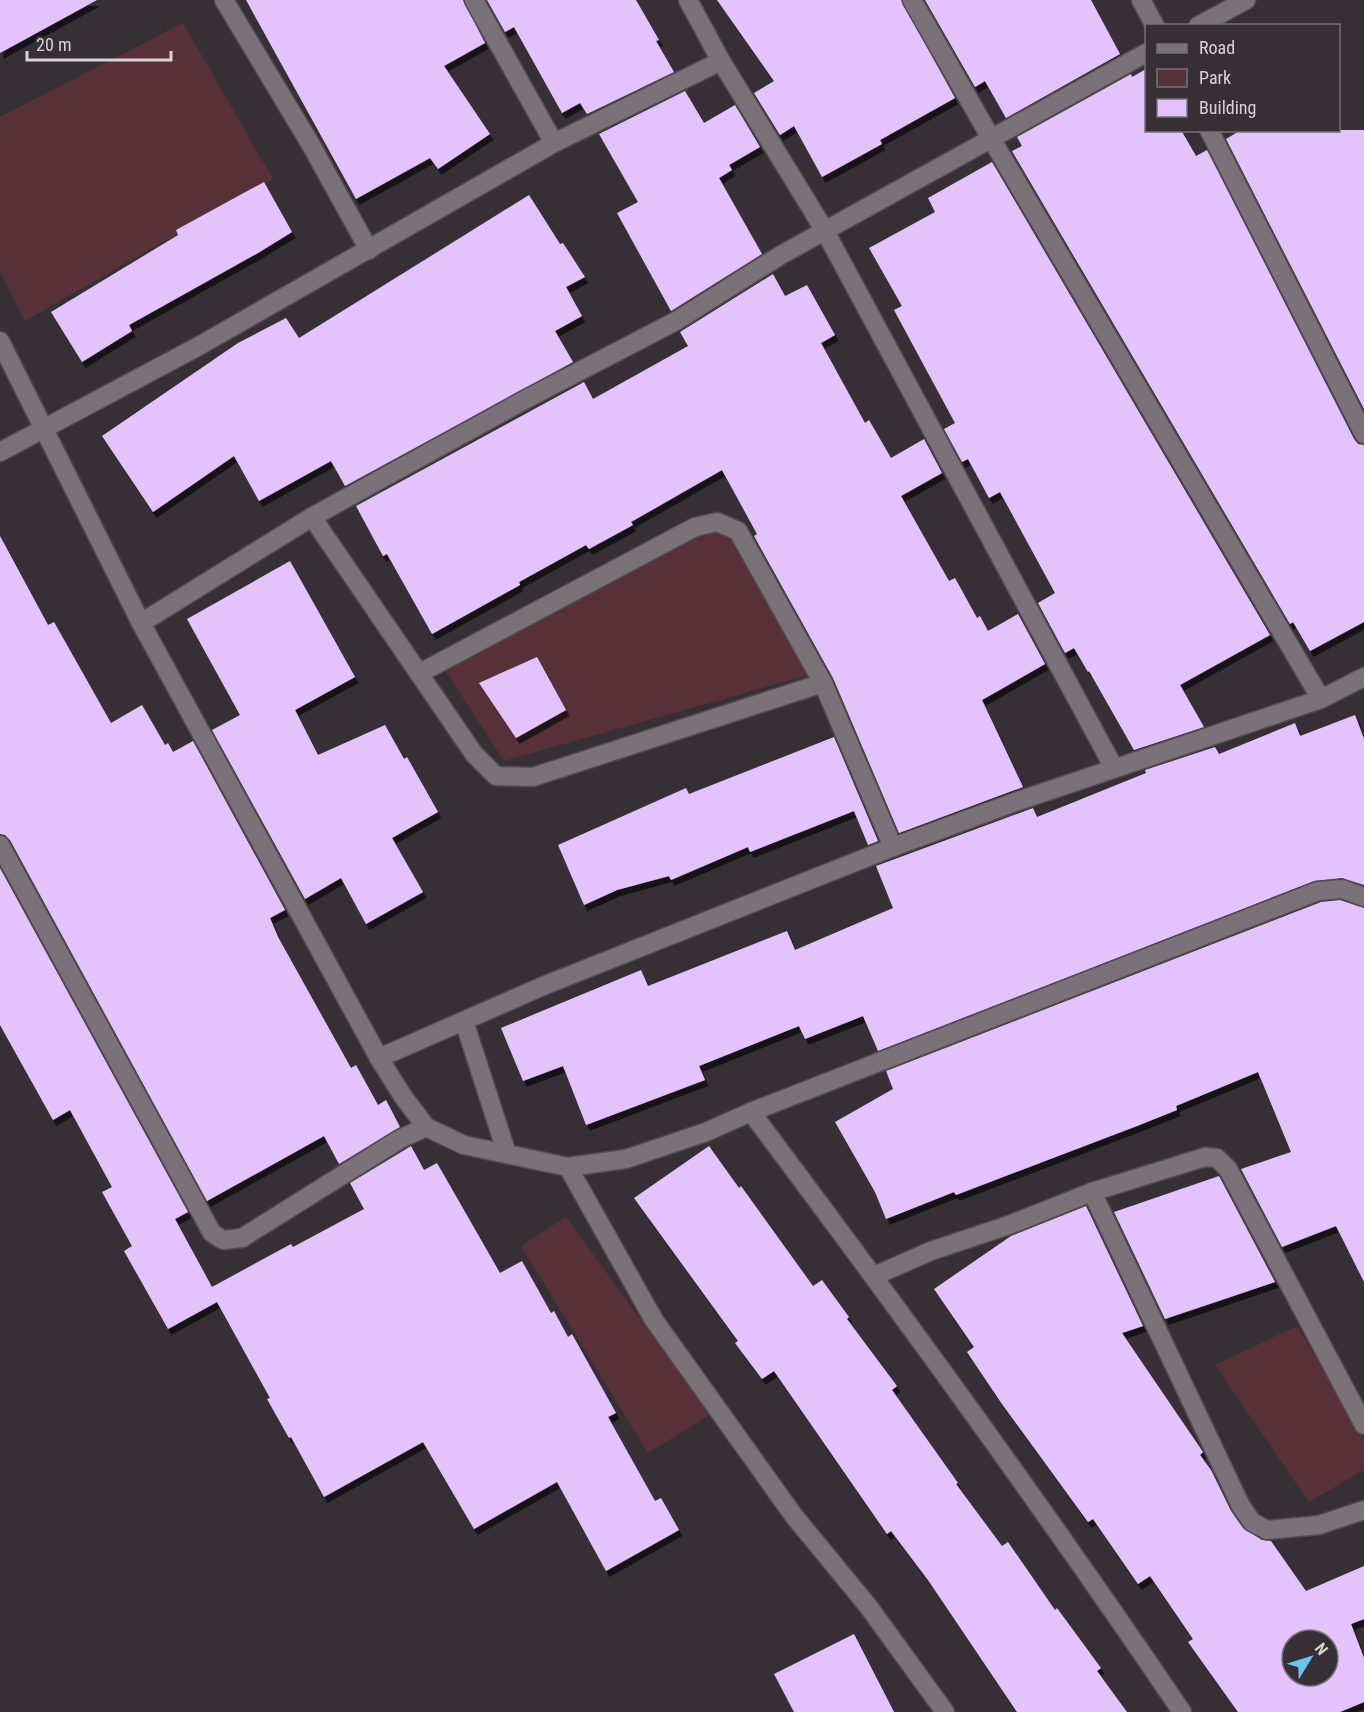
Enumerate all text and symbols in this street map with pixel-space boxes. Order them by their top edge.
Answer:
scale bar [27,24,171,62]
legend [1145,24,1340,132]
text: 20 m [36,34,71,55]
text: Road [1199,37,1235,58]
text: Park [1199,67,1231,88]
text: Building [1199,97,1256,118]
north arrow [1280,1628,1340,1688]
text: N [1311,1639,1332,1659]

